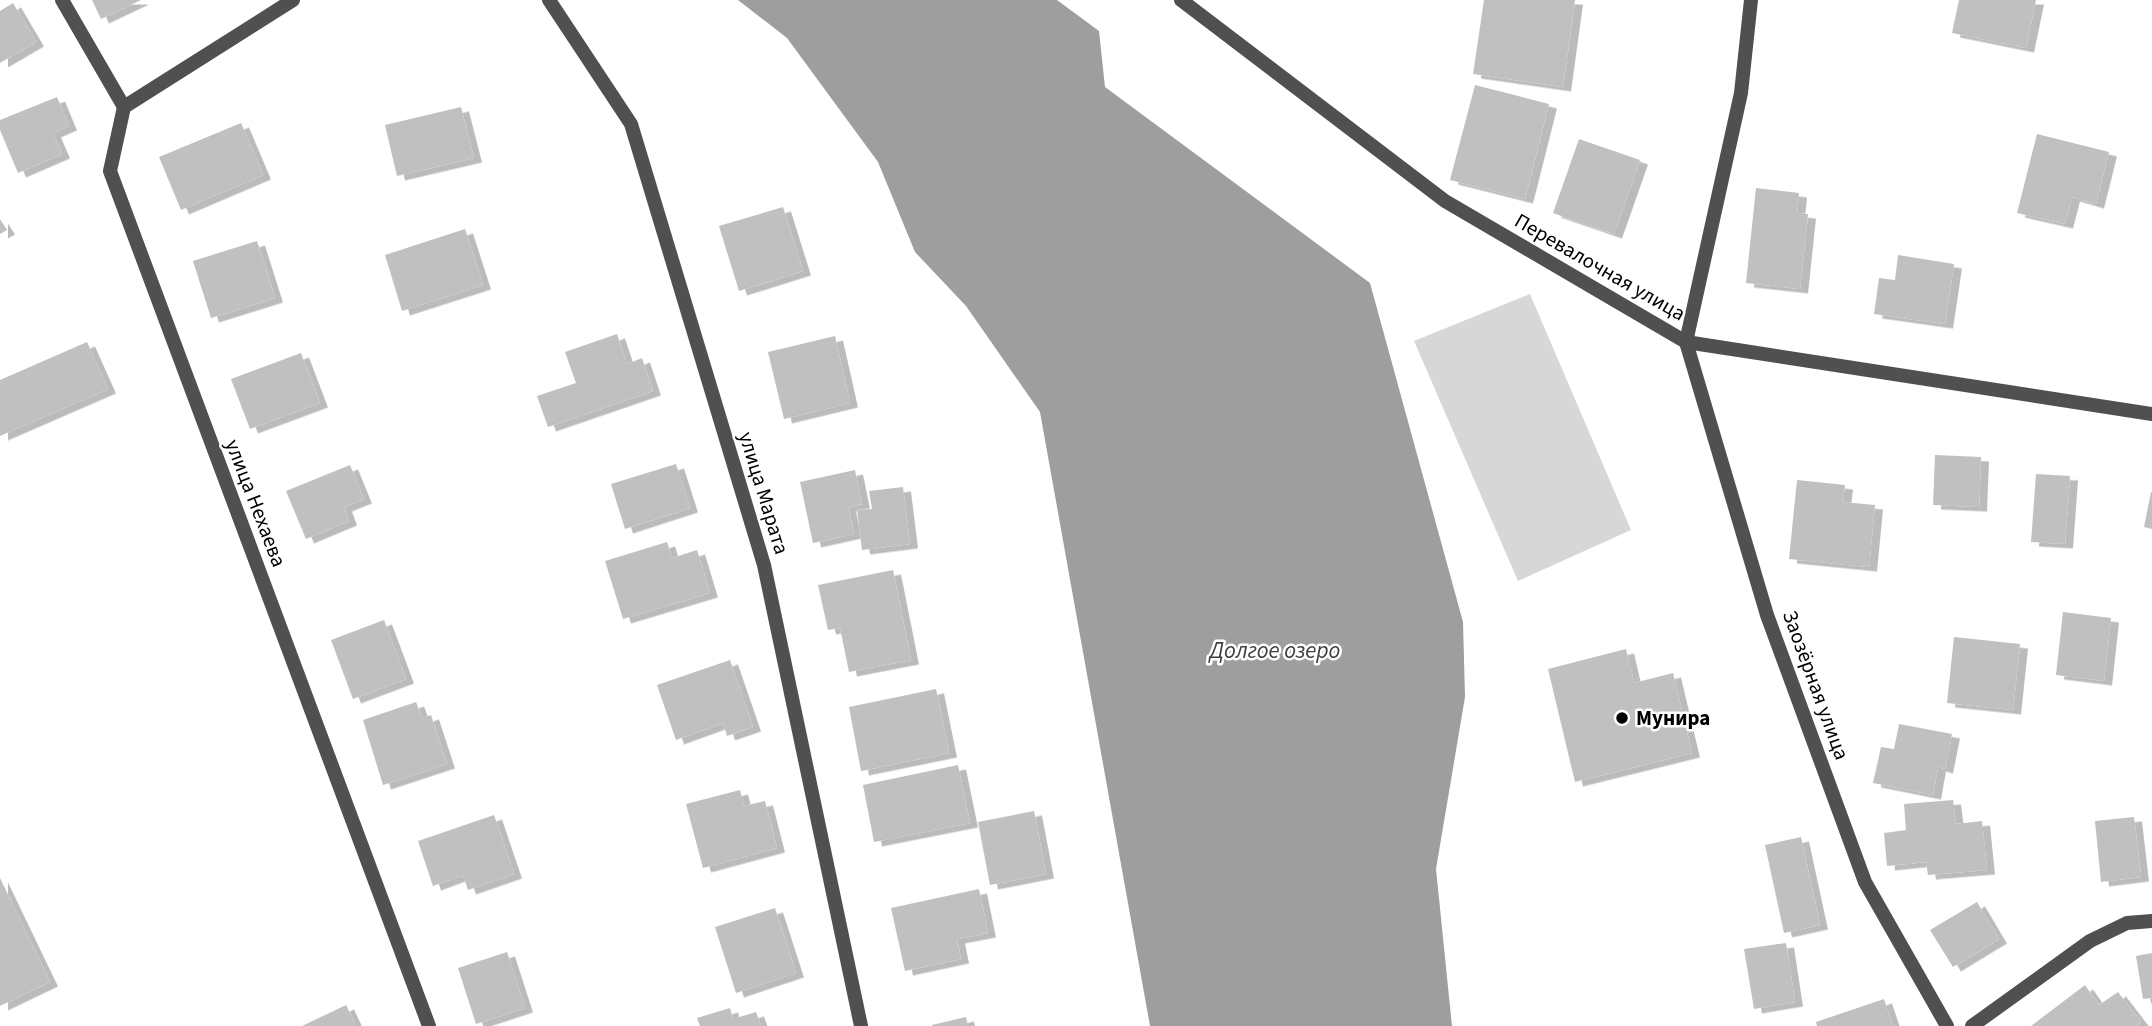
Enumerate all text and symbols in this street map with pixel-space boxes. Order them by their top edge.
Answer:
street label: Перевалочная улица [1509,206,1691,328]
street label: улица Марата [731,428,797,558]
street label: улица Нехаева [218,435,294,571]
street label: Заозёрная улица [1775,606,1857,764]
water label: Долгое озеро [1208,634,1340,667]
place label: Мунира [1636,703,1710,733]
marker: Мунира [1614,710,1630,726]

